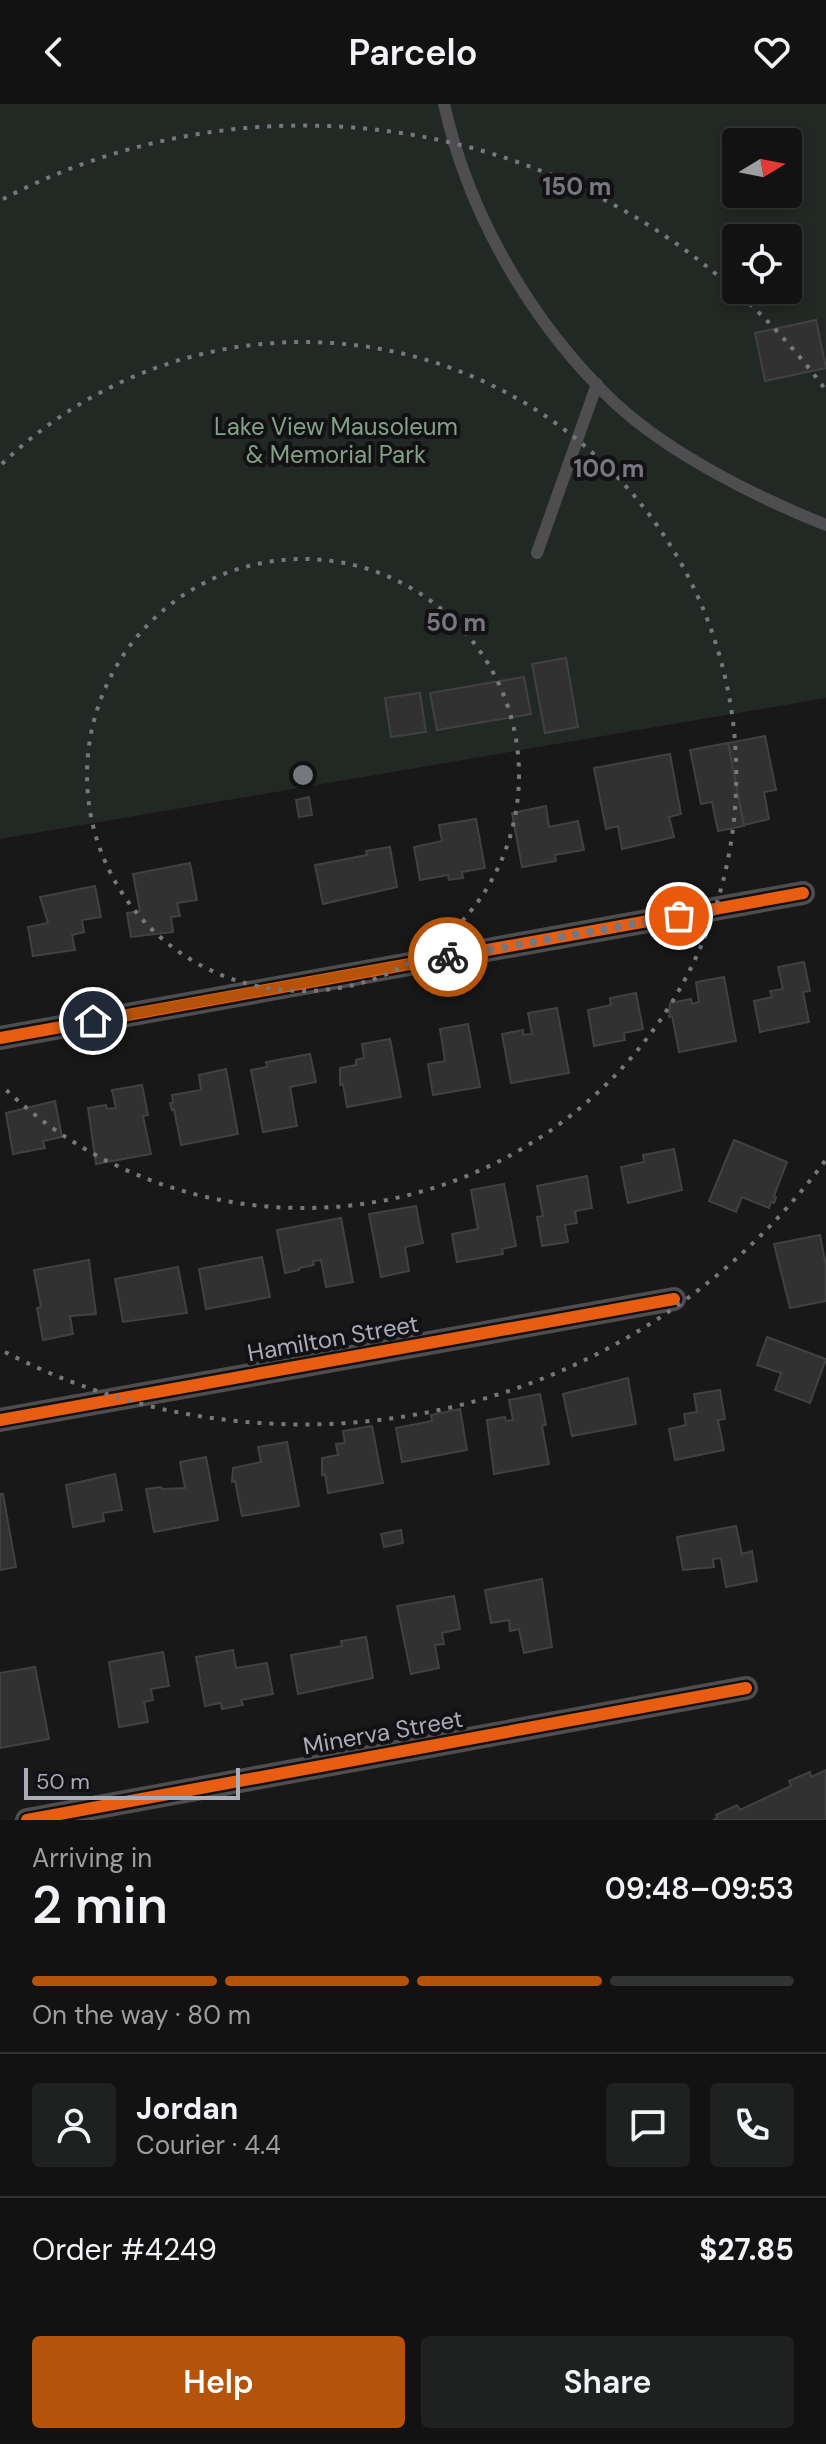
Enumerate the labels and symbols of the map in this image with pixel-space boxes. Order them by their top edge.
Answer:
north arrow [722,128,802,208]
text: 150 m [543,171,611,202]
park label: Lake View Mausoleum & Memorial Park [214,411,458,470]
text: 100 m [574,453,644,484]
text: 50 m [426,607,486,638]
centre of rings [289,761,317,789]
pin [645,882,713,950]
courier [408,917,488,997]
pin [59,987,127,1055]
street label: Hamilton Street [245,1308,421,1368]
street label: Minerva Street [301,1703,465,1761]
scale bar [24,1764,240,1800]

